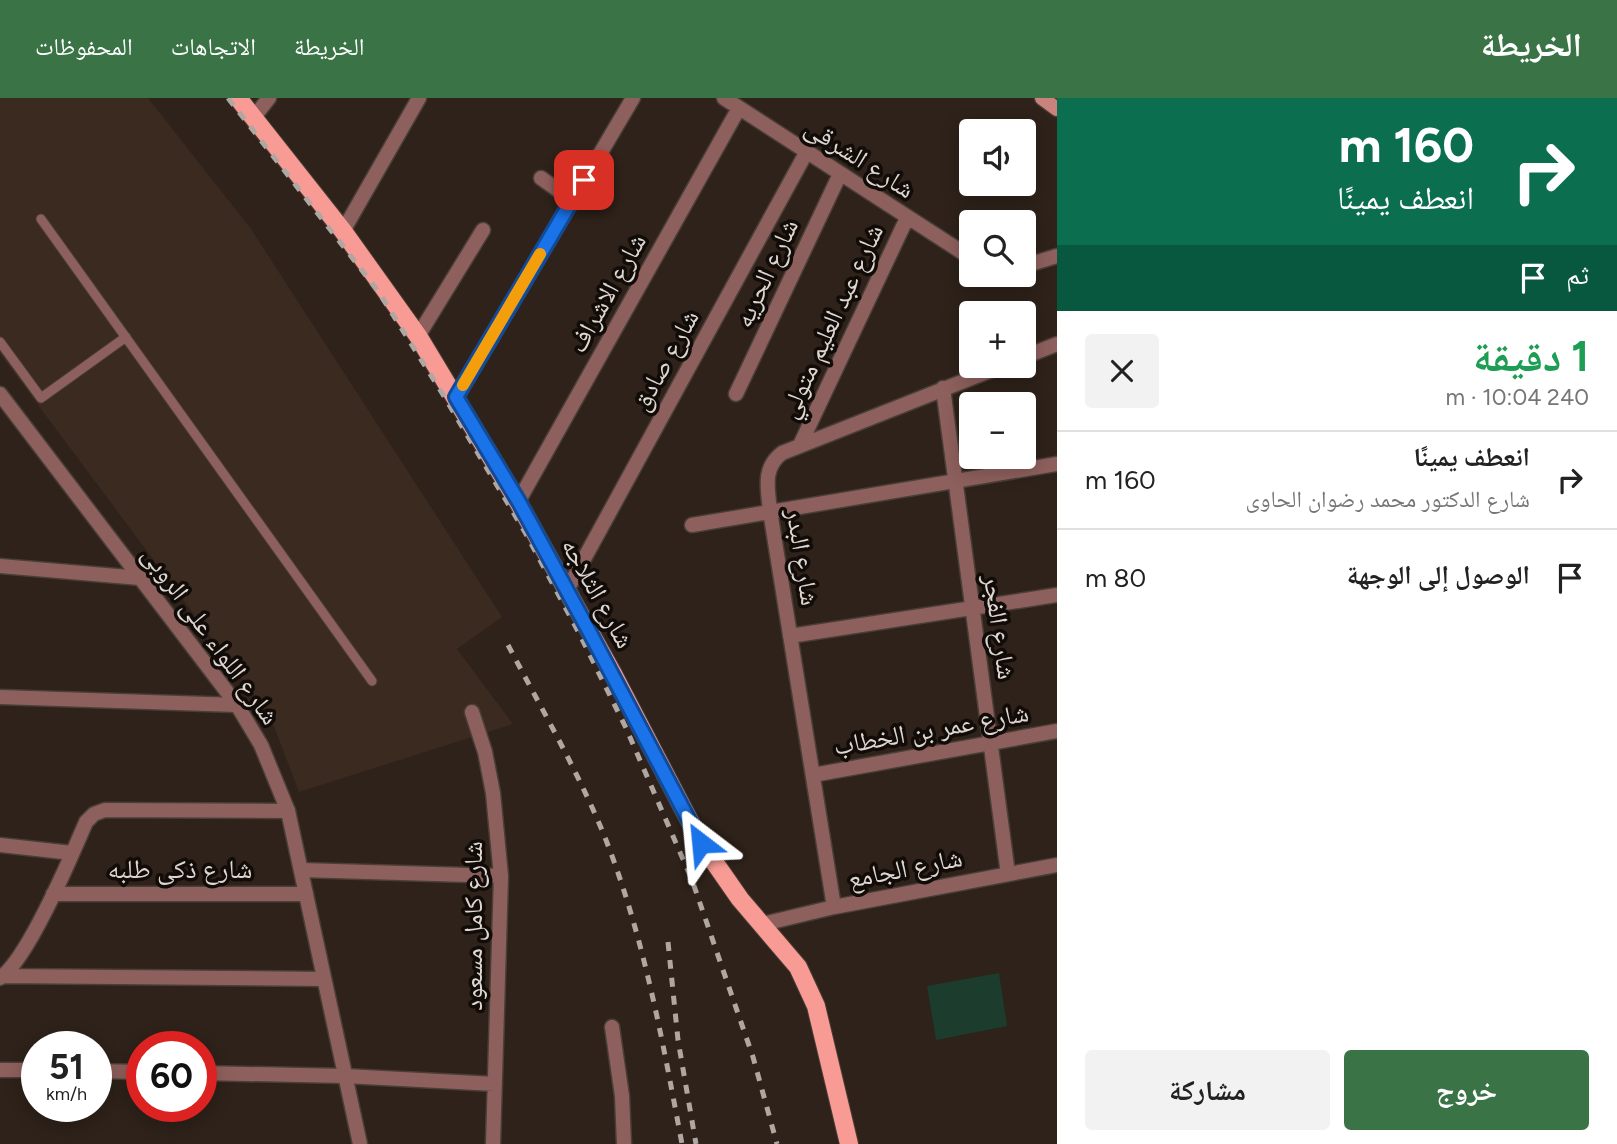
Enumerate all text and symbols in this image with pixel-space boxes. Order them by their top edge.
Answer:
text: الخريطة [1481,25,1582,64]
text: المحفوظات [35,32,133,61]
text: الاتجاهات [171,32,256,61]
text: الخريطة [294,32,365,61]
street label: شارع الشرقى [799,111,921,205]
text: 160 m [1339,115,1474,174]
map controls [959,119,1036,469]
button: sound [959,119,1036,196]
icon: right [1498,126,1589,217]
pin [554,150,614,210]
icon: arrive [565,161,603,199]
text: انعطف يمينًا [1337,179,1474,217]
button: search [959,210,1036,287]
street label: شارع الحريه [727,214,805,332]
street label: شارع عبد العليم متولي [772,219,894,425]
street label: شارع الاشراف [561,228,653,358]
icon: arrive [1514,259,1552,297]
text: ثم [1566,259,1589,291]
button: + [959,301,1036,378]
street label: شارع صادق [624,304,706,416]
text: 1 دقيقة [1473,331,1589,382]
button: close [1085,334,1159,408]
text: 240 m · 10:04 [1446,383,1589,411]
button: − [959,392,1036,469]
text: انعطف يمينًا [1414,441,1530,473]
icon: right [1551,461,1589,499]
text: 160 m [1085,464,1156,496]
text: شارع الدكتور محمد رضوان الحاوى [1245,485,1530,513]
street label: شارع البدر [779,505,826,608]
street label: شارع الثلاجه [555,532,641,654]
street label: شارع اللواء على الروبى [135,539,287,731]
text: الوصول إلى الوجهة [1347,559,1530,591]
icon: arrive [1551,559,1589,597]
text: 80 m [1085,562,1146,594]
street label: شارع الفجر [977,572,1023,681]
street label: شارع عمر بن الخطاب [831,696,1031,762]
position arrow [664,806,738,880]
street label: شارع كامل مسعود [457,841,489,1011]
street label: شارع الجامع [845,841,965,896]
street label: شارع ذكى طلبه [108,853,252,885]
speed limit sign: 60 [126,1031,217,1122]
text: 51 [49,1046,84,1088]
button: مشاركة [1085,1050,1330,1130]
button: خروج [1344,1050,1589,1130]
text: km/h [46,1083,87,1105]

